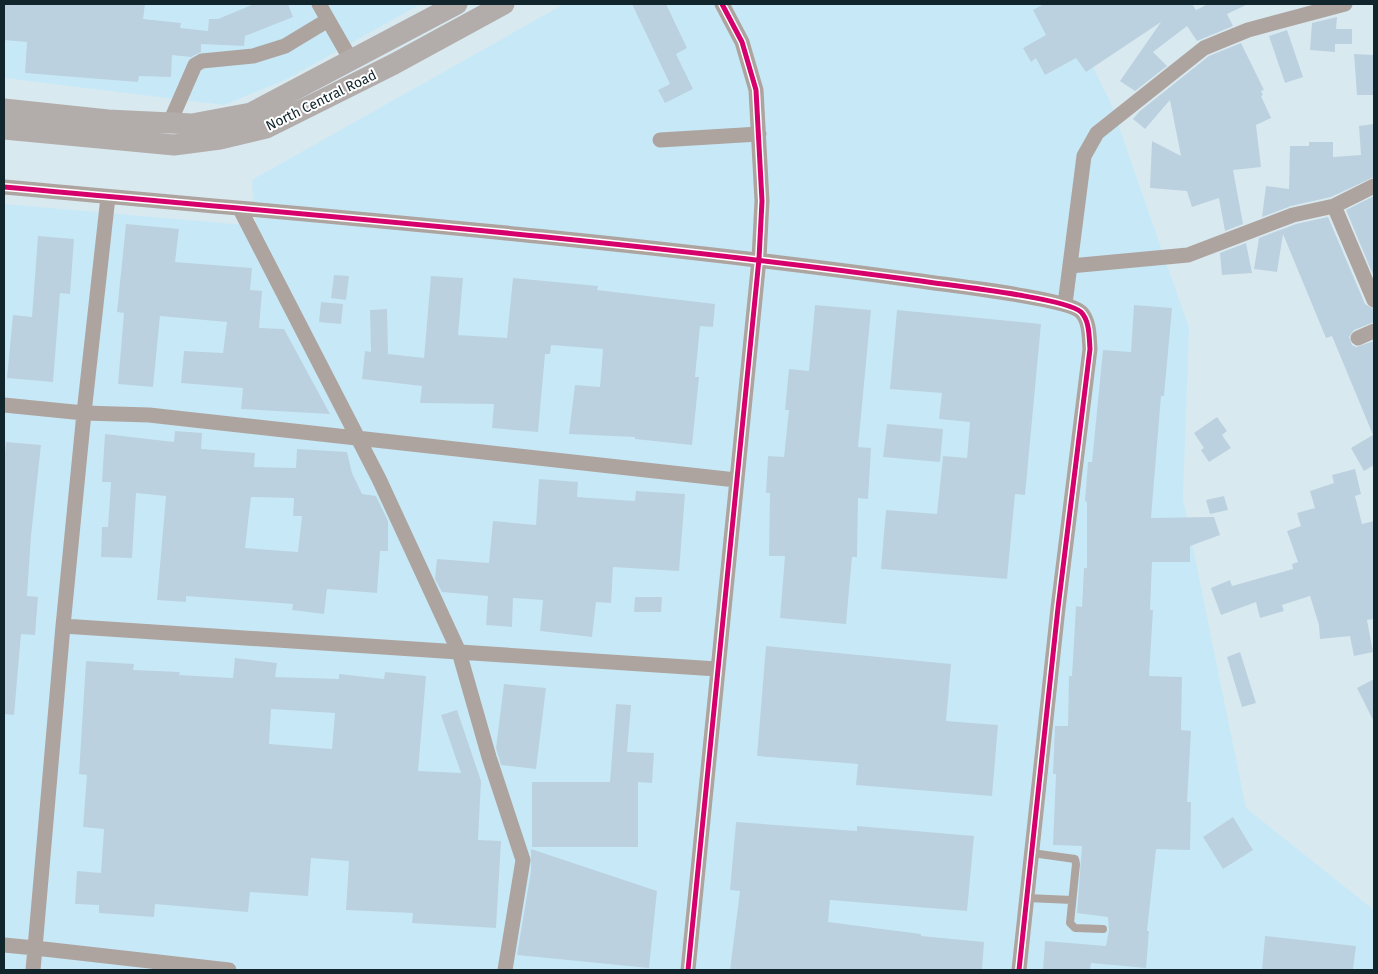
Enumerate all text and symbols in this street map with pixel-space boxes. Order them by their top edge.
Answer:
street label: North Central Road [263,66,379,135]

